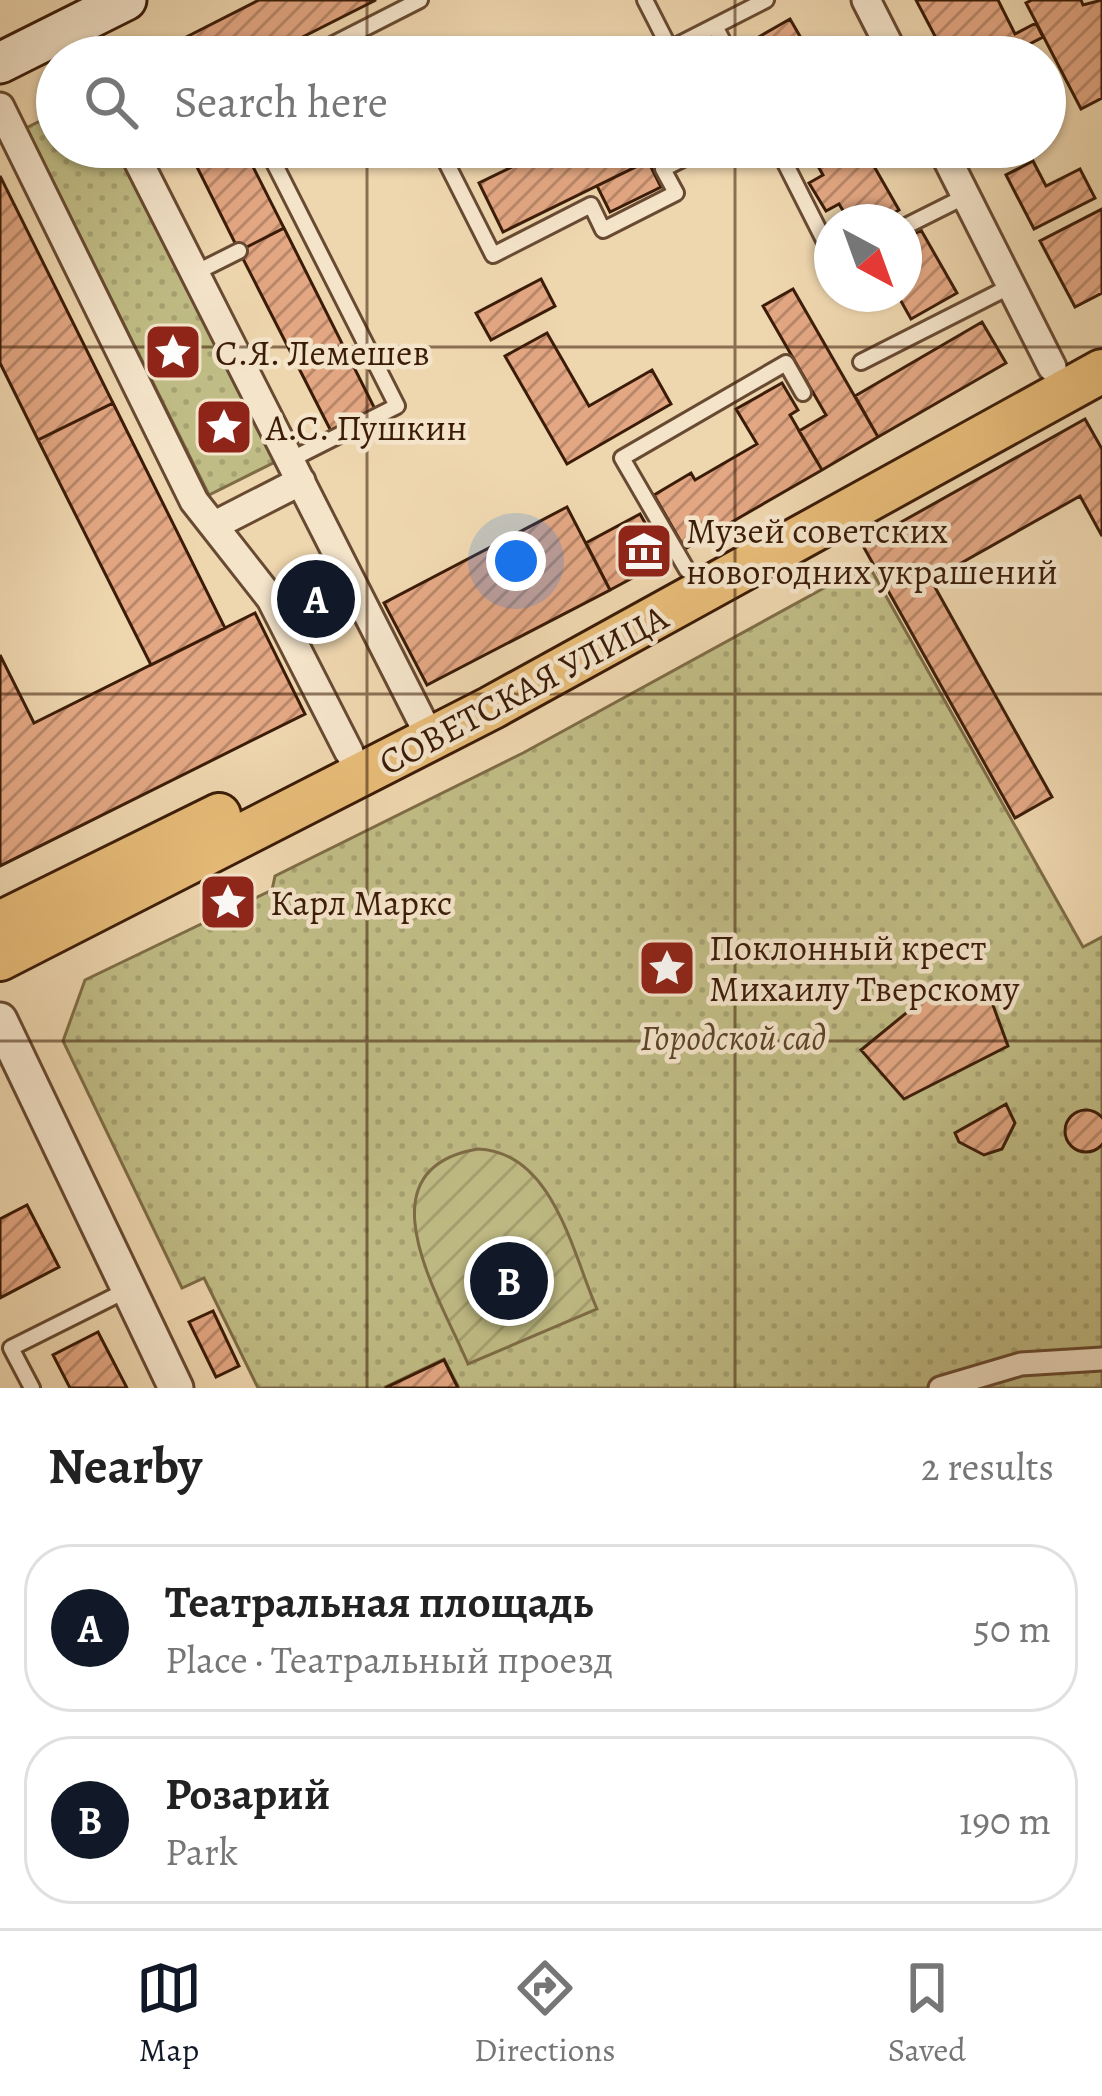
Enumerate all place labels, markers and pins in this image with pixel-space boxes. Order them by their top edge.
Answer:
place icon: С.Я. Лемешев [142,321,204,383]
place label: С.Я. Лемешев [215,328,430,377]
place icon: А.С. Пушкин [193,396,255,458]
place label: А.С. Пушкин [265,403,467,452]
place label: Музей советских новогодних украшений [686,506,1058,596]
museum icon: Музей советских новогодних украшений [613,520,675,582]
pin: A [277,554,355,644]
place icon: Карл Маркс [197,871,259,933]
place label: Карл Маркс [270,878,452,927]
place label: Поклонный крест Михаилу Тверскому [709,923,1020,1013]
place icon: Поклонный крест Михаилу Тверскому [636,937,698,999]
pin: B [470,1236,548,1326]

